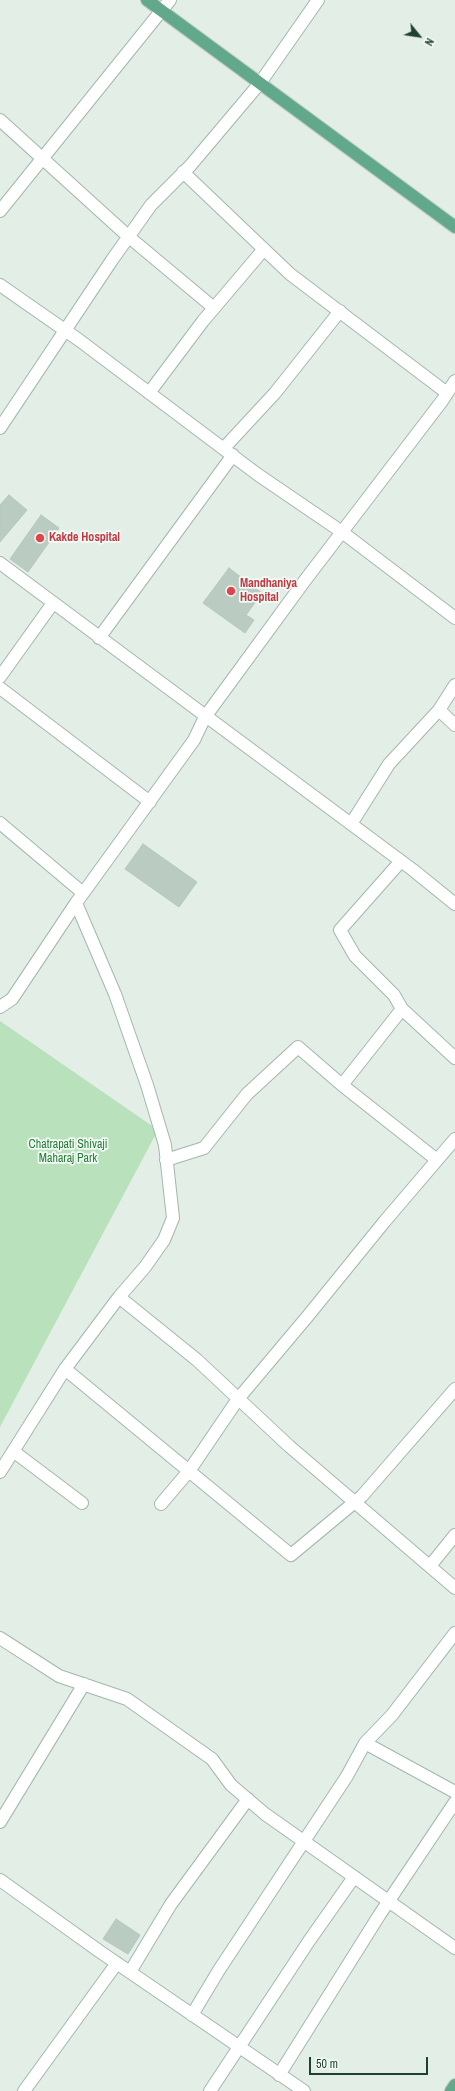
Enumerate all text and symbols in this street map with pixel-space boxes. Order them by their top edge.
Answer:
north arrow [399,16,439,56]
text: N [422,36,437,48]
place label: Kakde Hospital [49,531,120,545]
marker: Kakde Hospital [34,532,46,544]
place label: Mandhaniya Hospital [240,577,297,605]
marker: Mandhaniya Hospital [225,585,237,597]
park label: Chatrapati Shivaji Maharaj Park [29,1138,107,1166]
scale bar [311,2049,430,2075]
text: 50 m [316,2056,338,2072]

